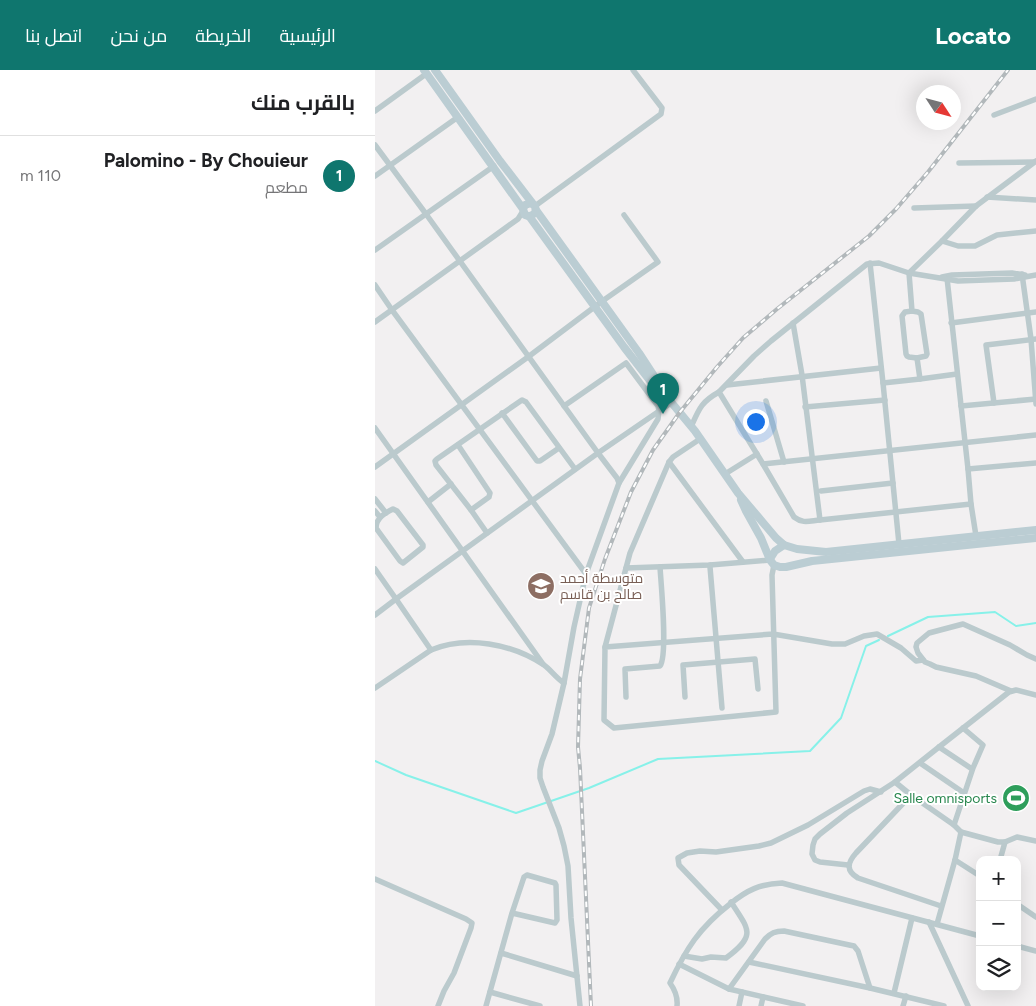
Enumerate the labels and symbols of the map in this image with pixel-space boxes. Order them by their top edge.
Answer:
north arrow [916,85,961,130]
pin: 1 [647,373,679,414]
your location [743,409,769,435]
place label: متوسطة أحمد صالح بن قاسم [560,569,643,604]
school or university icon: متوسطة أحمد صالح بن قاسم [526,571,556,601]
sports icon: Salle omnisports [1001,783,1031,813]
place label: Salle omnisports [893,790,997,807]

